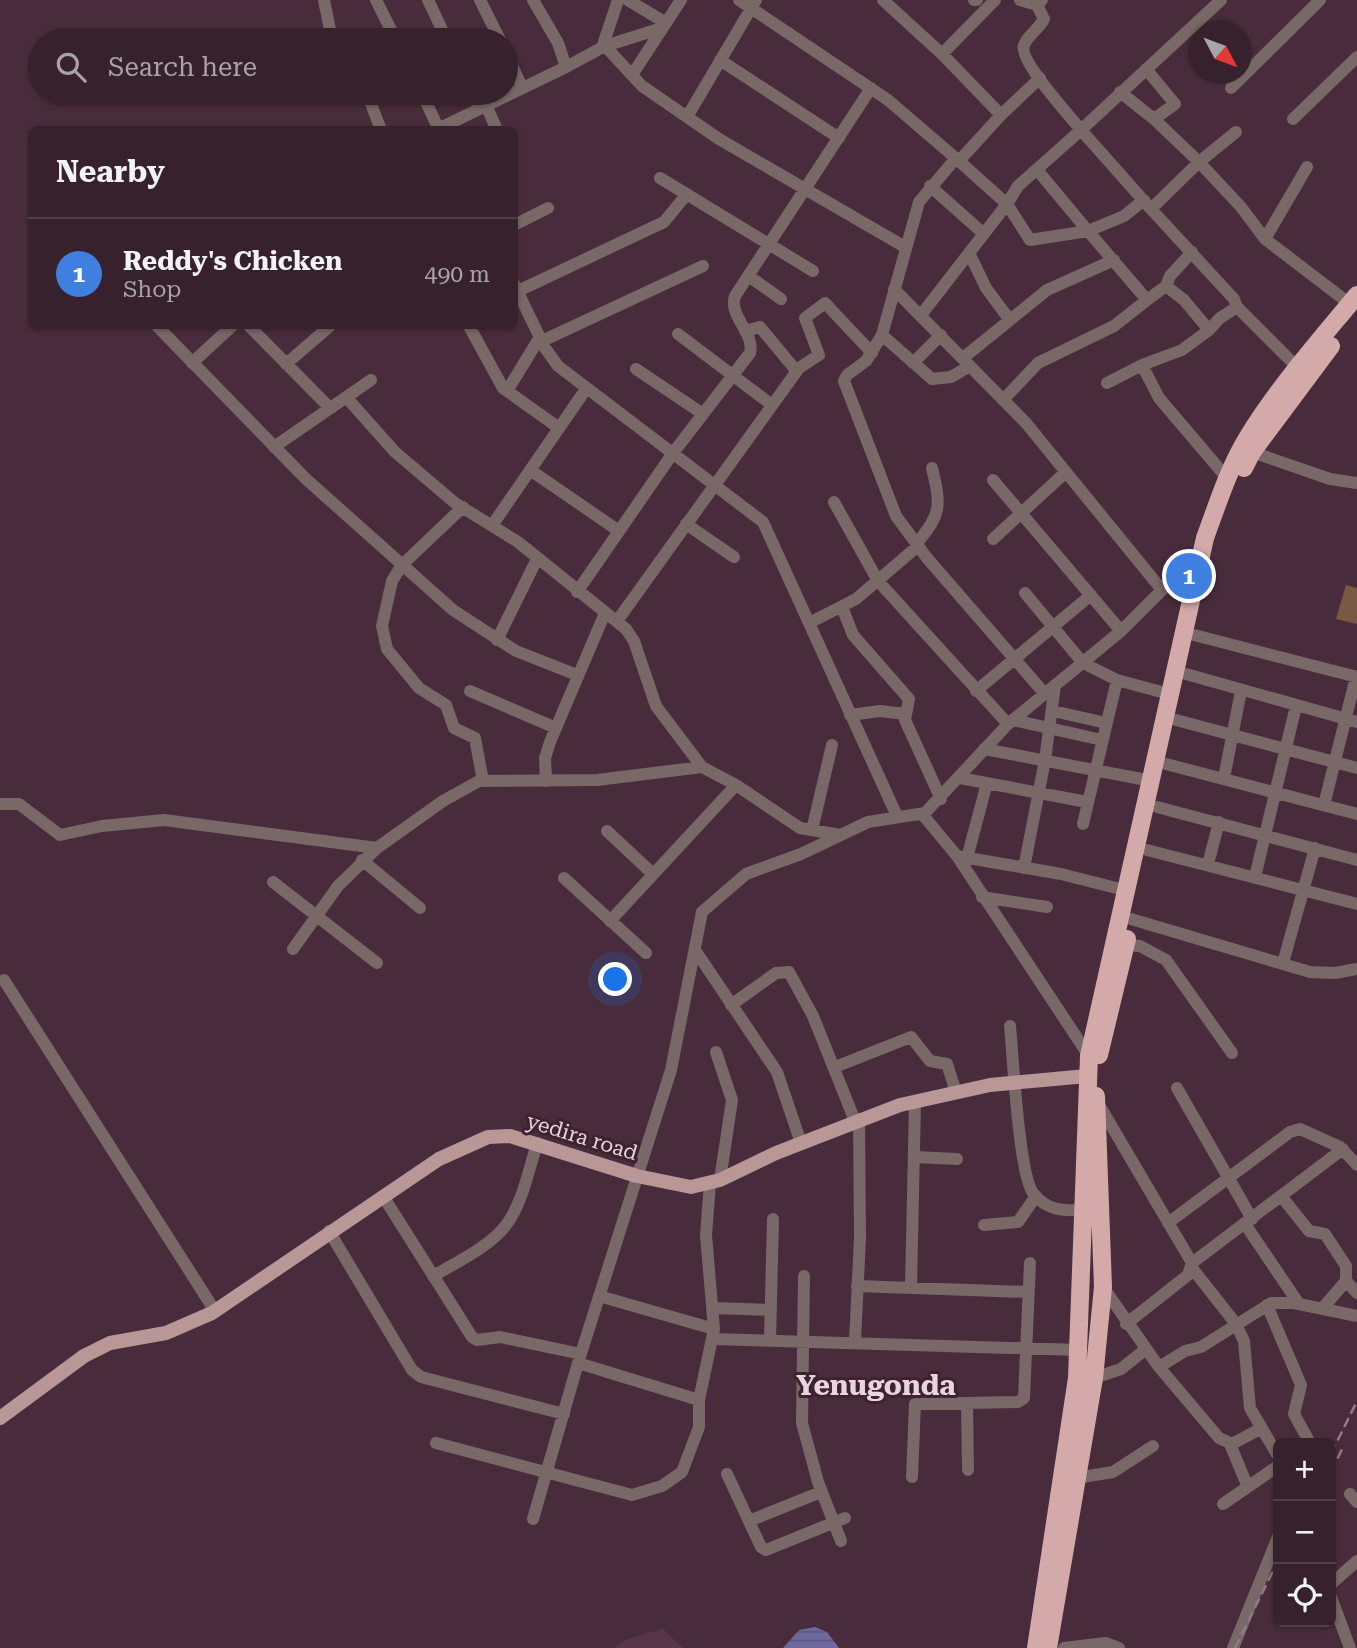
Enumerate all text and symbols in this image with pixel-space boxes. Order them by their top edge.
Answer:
north arrow [1189,21,1252,84]
search box [28,28,518,105]
icon: search [52,48,90,86]
text: Search here [108,52,257,82]
text: Nearby [56,154,165,189]
text: Reddy's Chicken [123,246,342,276]
text: 1 [73,261,85,288]
text: 490 m [425,261,490,288]
text: Shop [123,276,181,303]
pin: 1 [1166,550,1212,602]
your location [598,962,632,996]
street label: yedira road [524,1109,641,1165]
district label: Yenugonda [796,1369,956,1402]
map controls [1273,1438,1336,1627]
button: + [1273,1438,1336,1501]
button: − [1273,1501,1336,1564]
button: locate [1273,1564,1336,1627]

